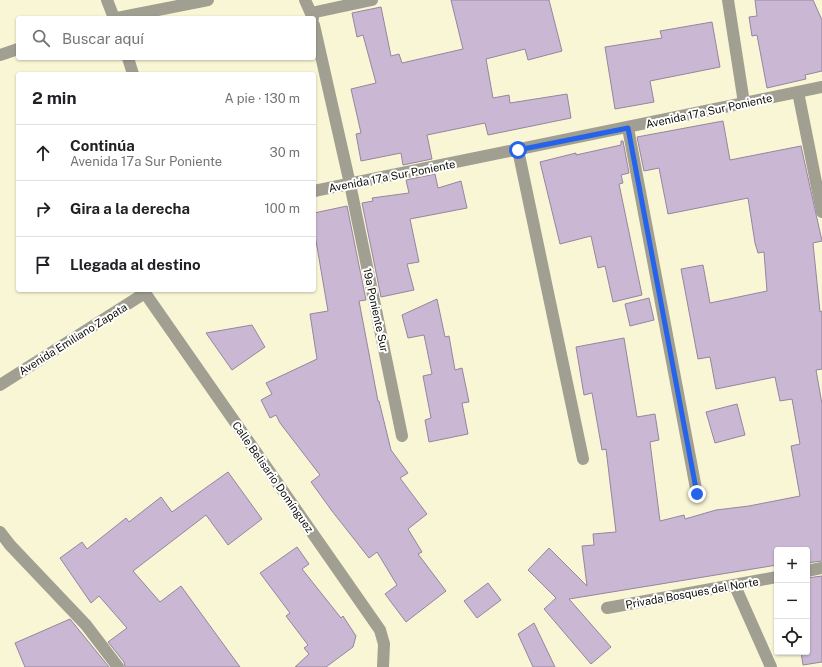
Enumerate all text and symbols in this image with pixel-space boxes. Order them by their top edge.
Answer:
search box [16,16,316,60]
icon: search [30,27,52,49]
text: Buscar aquí [62,30,144,47]
text: 2 min [32,88,77,108]
text: A pie · 130 m [224,91,300,106]
street label: Avenida 17a Sur Poniente [645,92,773,130]
text: Continúa [70,137,135,154]
route start [509,141,527,159]
icon: ahead [32,142,54,164]
text: 30 m [270,145,300,160]
text: Avenida 17a Sur Poniente [70,154,222,169]
street label: Avenida 17a Sur Poniente [328,158,456,194]
icon: right [32,198,54,220]
text: Gira a la derecha [70,200,190,217]
text: 100 m [264,201,300,216]
icon: arrive [32,254,54,276]
text: Llegada al destino [70,256,201,273]
street label: 19a Poniente Sur [361,267,391,353]
street label: Avenida Emiliano Zapata [17,301,129,377]
street label: Calle Belisario Domínguez [230,419,316,535]
route end [688,485,706,503]
map controls [774,547,810,655]
button: + [774,547,810,583]
street label: Privada Bosques del Norte [625,575,759,611]
button: − [774,583,810,619]
button: locate [774,619,810,655]

